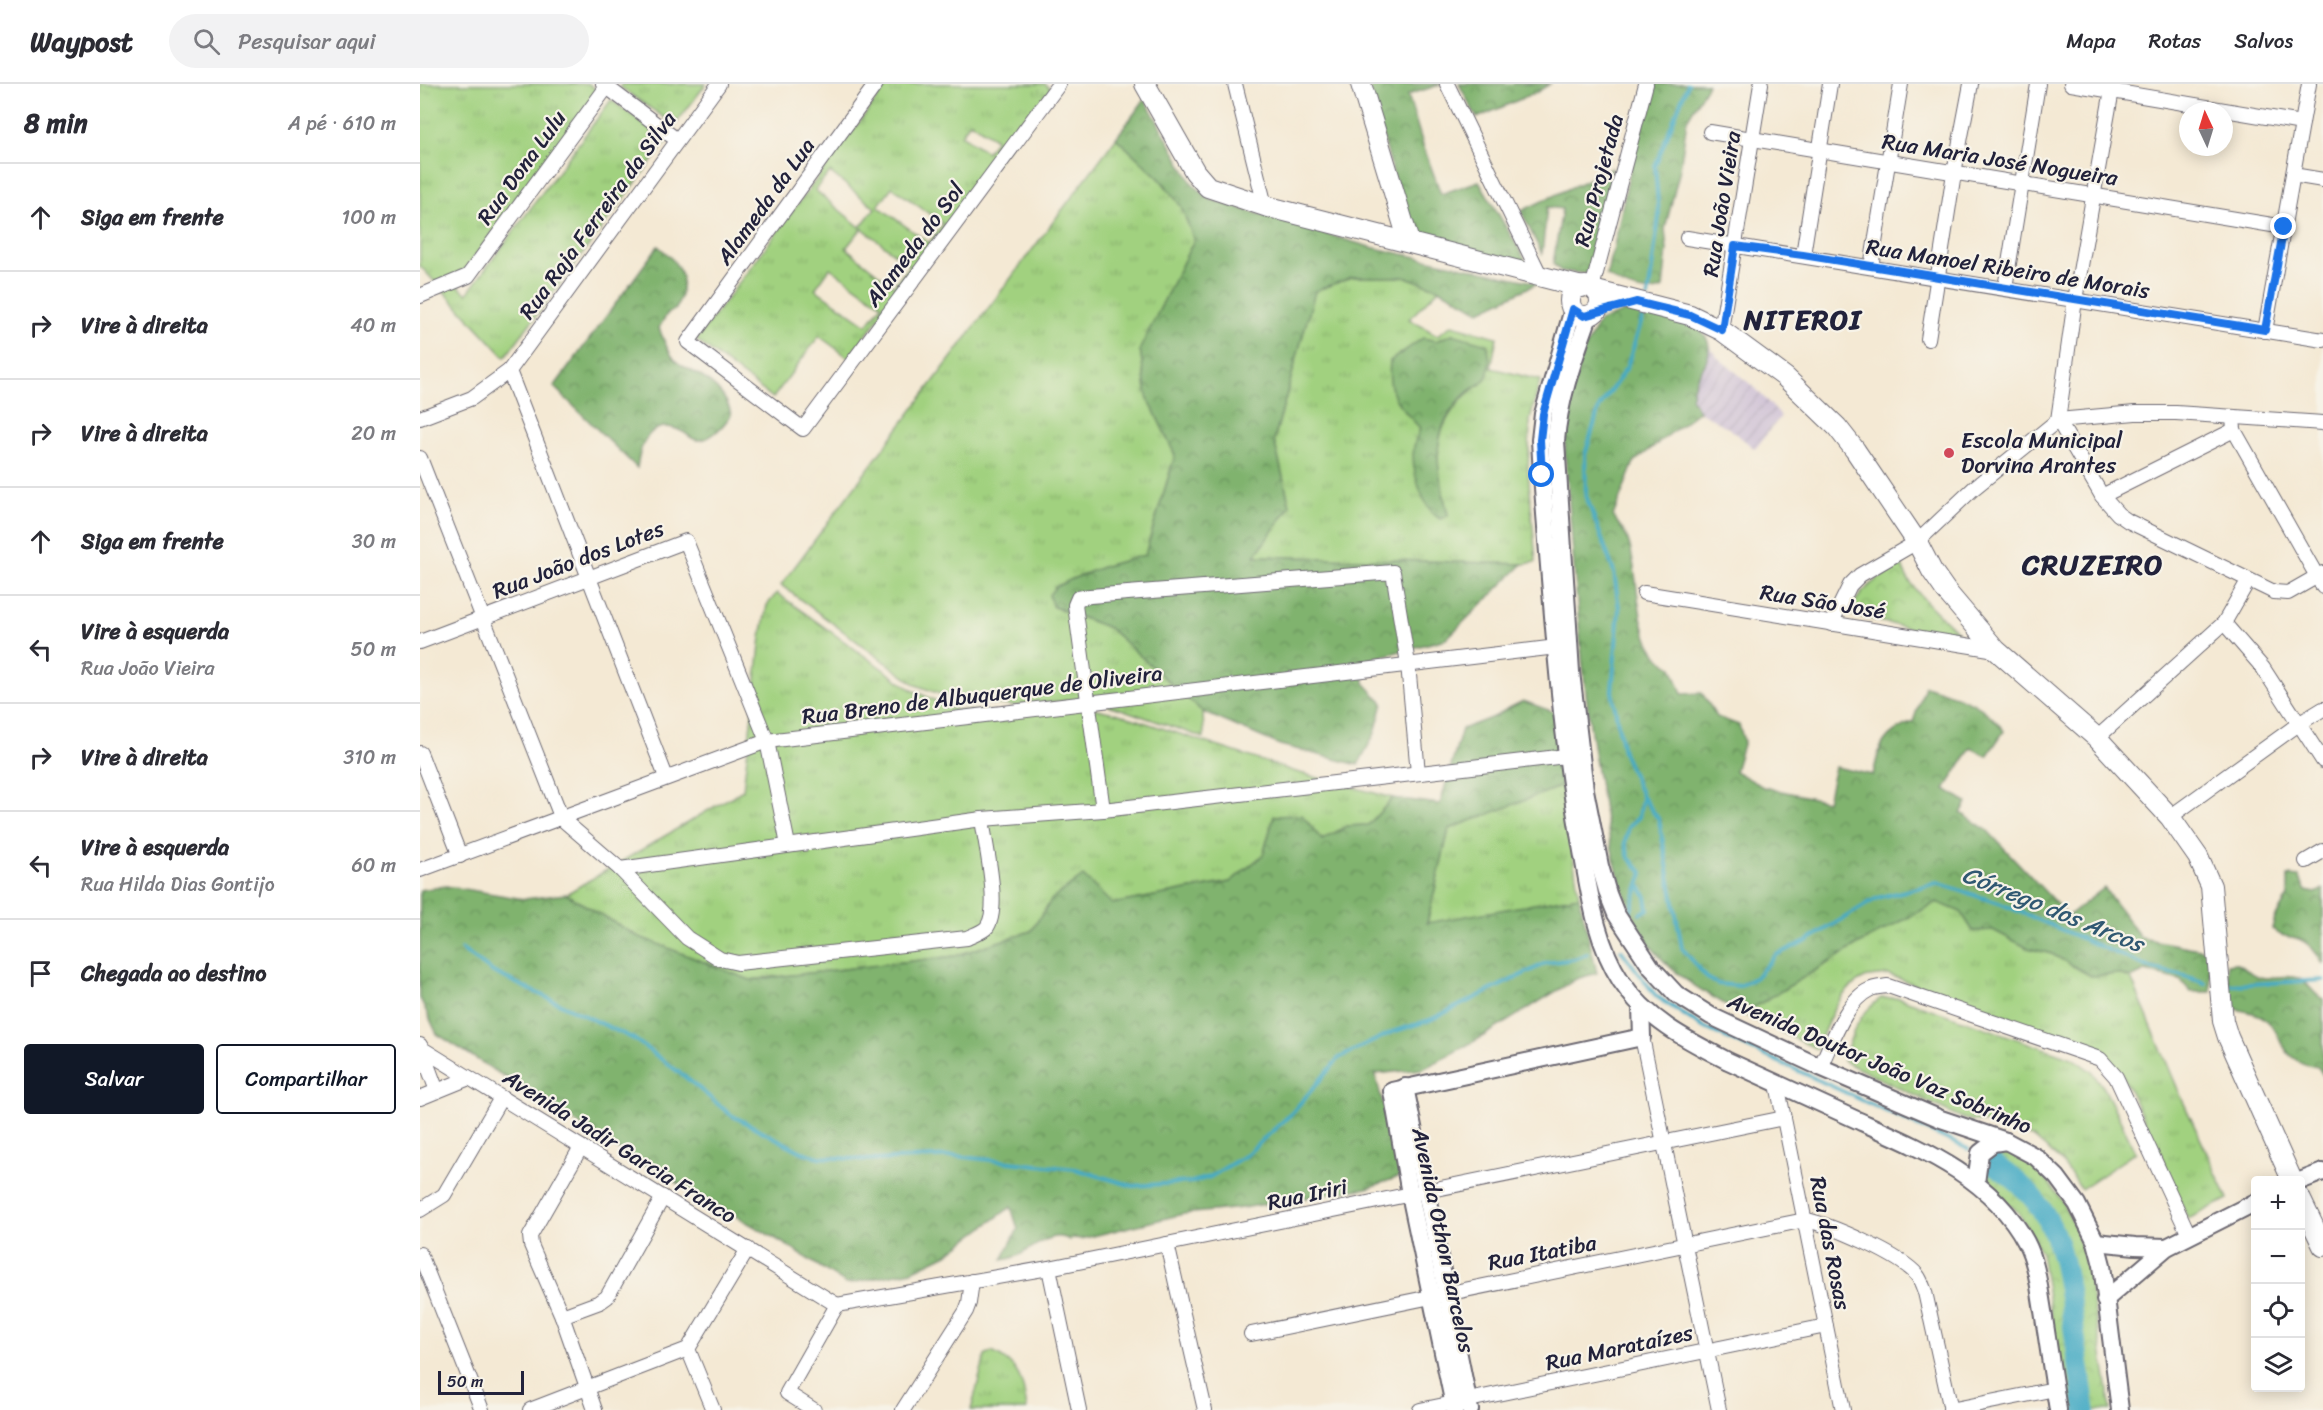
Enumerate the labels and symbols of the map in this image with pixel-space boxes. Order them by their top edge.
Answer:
street label: Rua Dona Lulu [466,101,577,233]
street label: Rua Raja Ferreira da Silva [508,102,687,328]
north arrow [2179,102,2233,156]
street label: Rua Projetada [1562,110,1635,251]
street label: Rua Maria José Nogueira [1879,122,2121,198]
street label: Rua João Vieira [1691,128,1752,280]
street label: Alameda da Lua [705,129,825,274]
street label: Alameda do Sol [854,173,975,316]
route end [2270,213,2296,239]
street label: Rua Manoel Ribeiro de Morais [1863,227,2153,310]
district label: NITEROI [1743,295,1863,344]
place label: Escola Municipal Dorvina Arantes [1961,421,2123,485]
marker: Escola Municipal Dorvina Arantes [1942,446,1956,460]
route start [1528,461,1554,487]
street label: Rua João dos Lotes [487,509,670,610]
district label: CRUZEIRO [2021,540,2164,589]
street label: Rua São José [1757,572,1888,631]
street label: Rua Breno de Albuquerque de Oliveira [800,653,1164,736]
water label: Córrego dos Arcos [1956,854,2153,966]
street label: Avenida Doutor João Vaz Sobrinho [1721,981,2038,1145]
street label: Avenida Jadir Garcia Franco [494,1058,744,1234]
street label: Avenida Othon Barcelos [1400,1123,1487,1357]
street label: Rua Iriri [1264,1167,1352,1222]
street label: Rua das Rosas [1798,1173,1863,1314]
street label: Rua Itatiba [1485,1223,1601,1282]
street label: Rua Marataízes [1542,1313,1697,1382]
scale bar [438,1368,524,1396]

